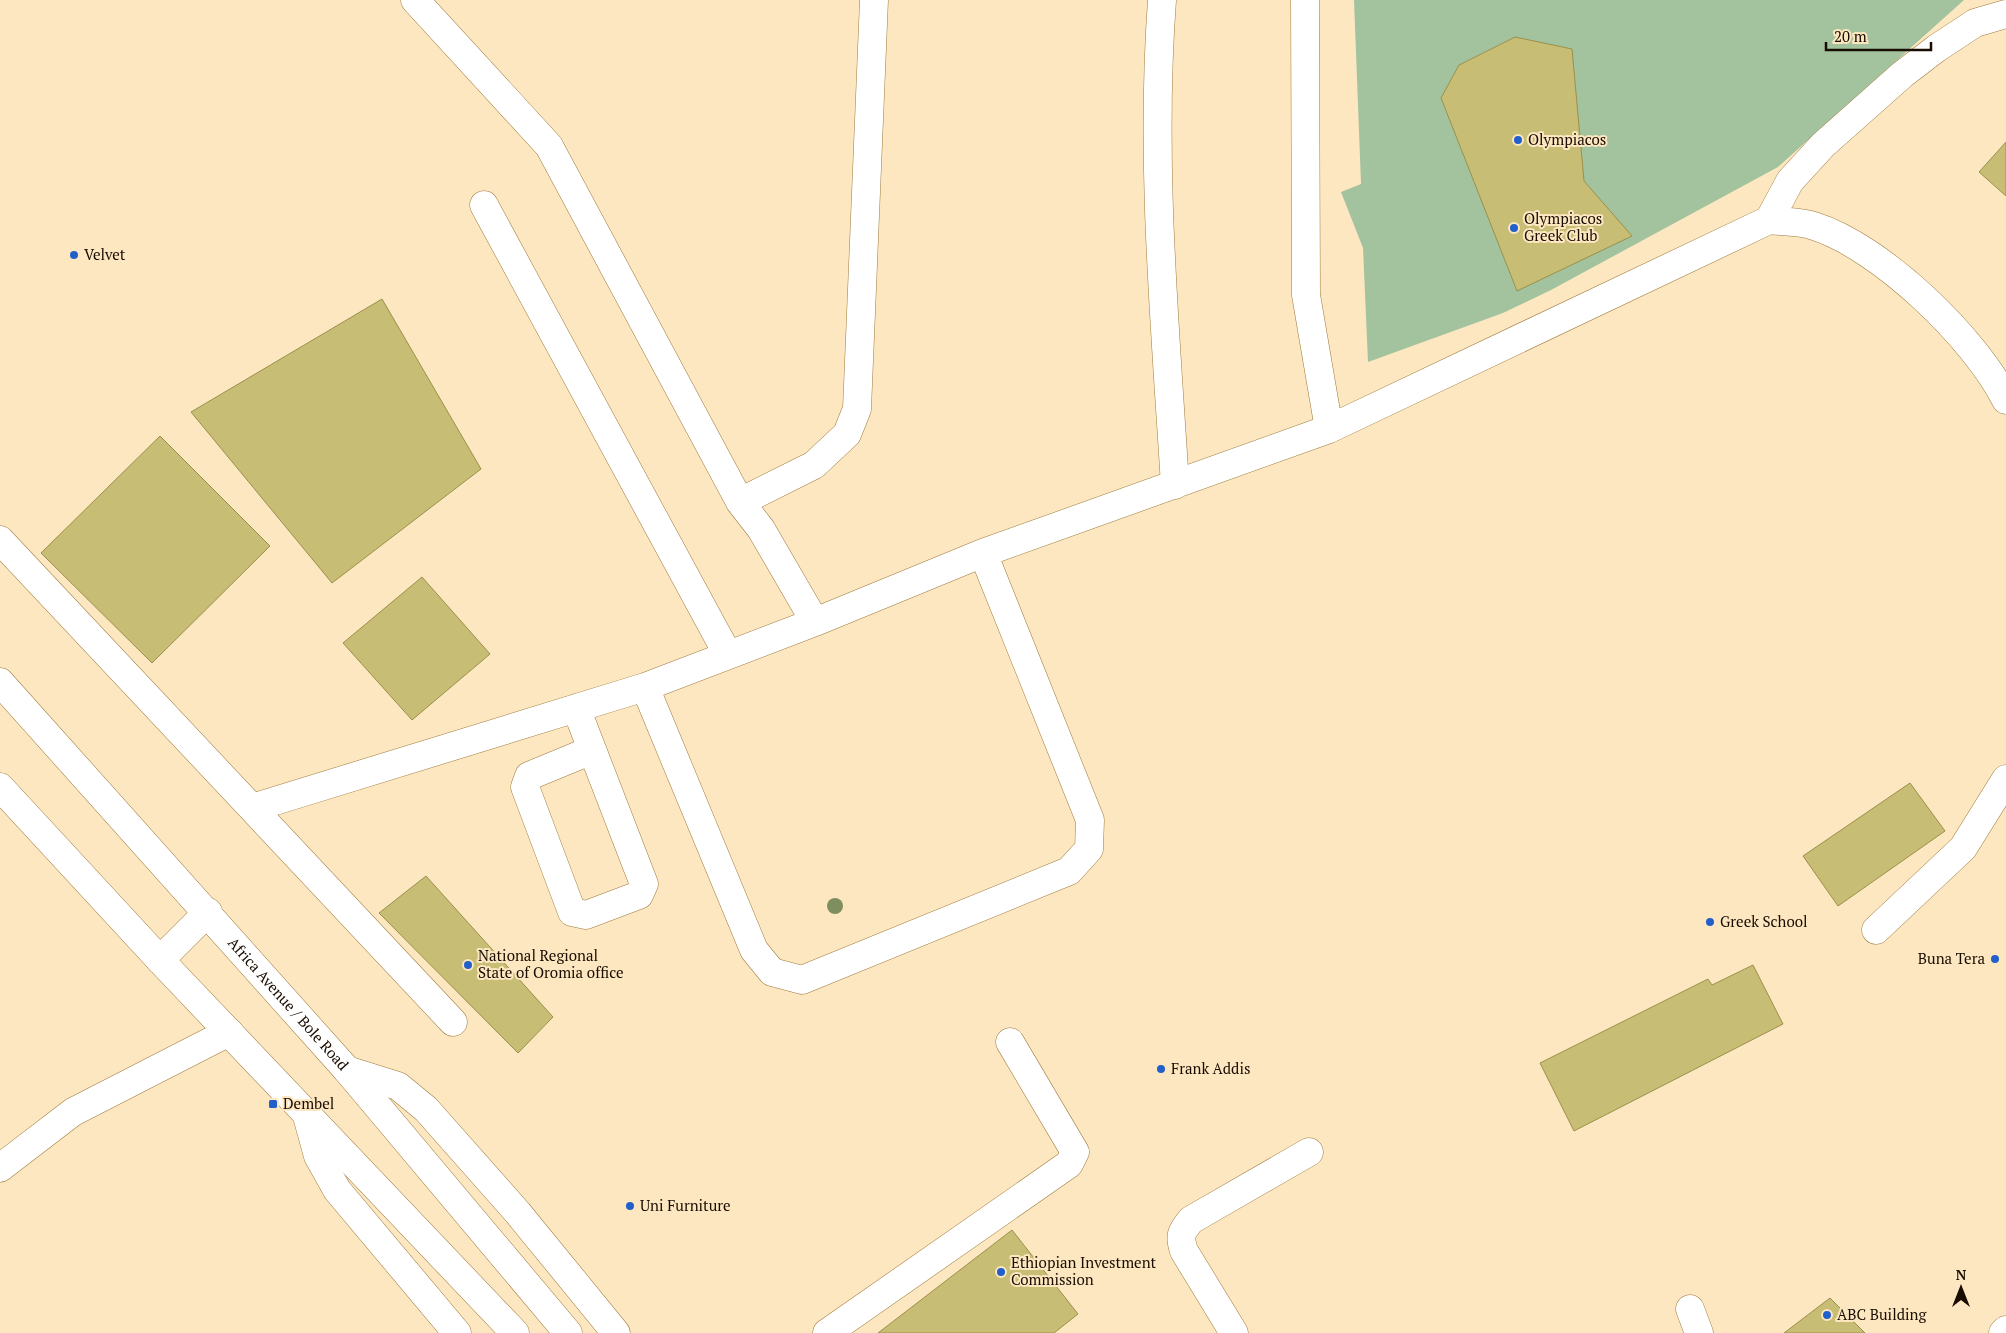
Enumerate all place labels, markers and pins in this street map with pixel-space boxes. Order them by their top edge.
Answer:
place label: Olympiacos [1528,129,1606,149]
marker: Olympiacos [1512,134,1524,146]
place label: Olympiacos Greek Club [1524,208,1602,245]
marker: Olympiacos Greek Club [1508,222,1520,234]
place label: Velvet [84,244,126,264]
marker: Velvet [68,249,80,261]
place label: Greek School [1720,911,1808,931]
marker: Greek School [1704,916,1716,928]
place label: National Regional State of Oromia office [478,945,624,982]
place label: Buna Tera [1918,948,1985,968]
marker: Buna Tera [1989,953,2001,965]
marker: National Regional State of Oromia office [462,959,474,971]
place label: Frank Addis [1171,1058,1250,1078]
marker: Frank Addis [1155,1063,1167,1075]
place label: Dembel [283,1093,334,1113]
marker: Dembel [267,1098,279,1110]
place label: Uni Furniture [640,1195,731,1215]
marker: Uni Furniture [624,1200,636,1212]
place label: Ethiopian Investment Commission [1011,1252,1157,1289]
marker: Ethiopian Investment Commission [995,1266,1007,1278]
place label: ABC Building [1837,1304,1927,1324]
marker: ABC Building [1821,1309,1833,1321]

